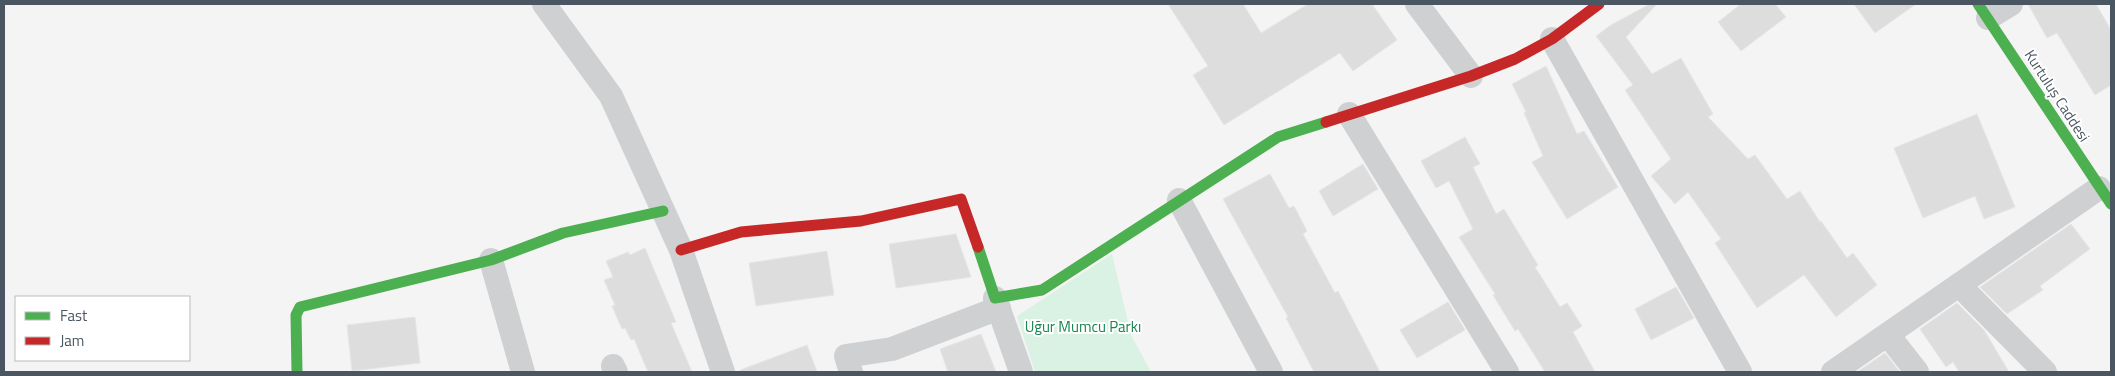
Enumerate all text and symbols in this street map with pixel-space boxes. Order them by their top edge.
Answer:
street label: Kurtuluş Caddesi [2019,45,2096,146]
legend [15,296,190,361]
text: Fast [60,304,88,327]
park label: Uğur Mumcu Parkı [1025,315,1141,338]
text: Jam [60,329,84,352]

